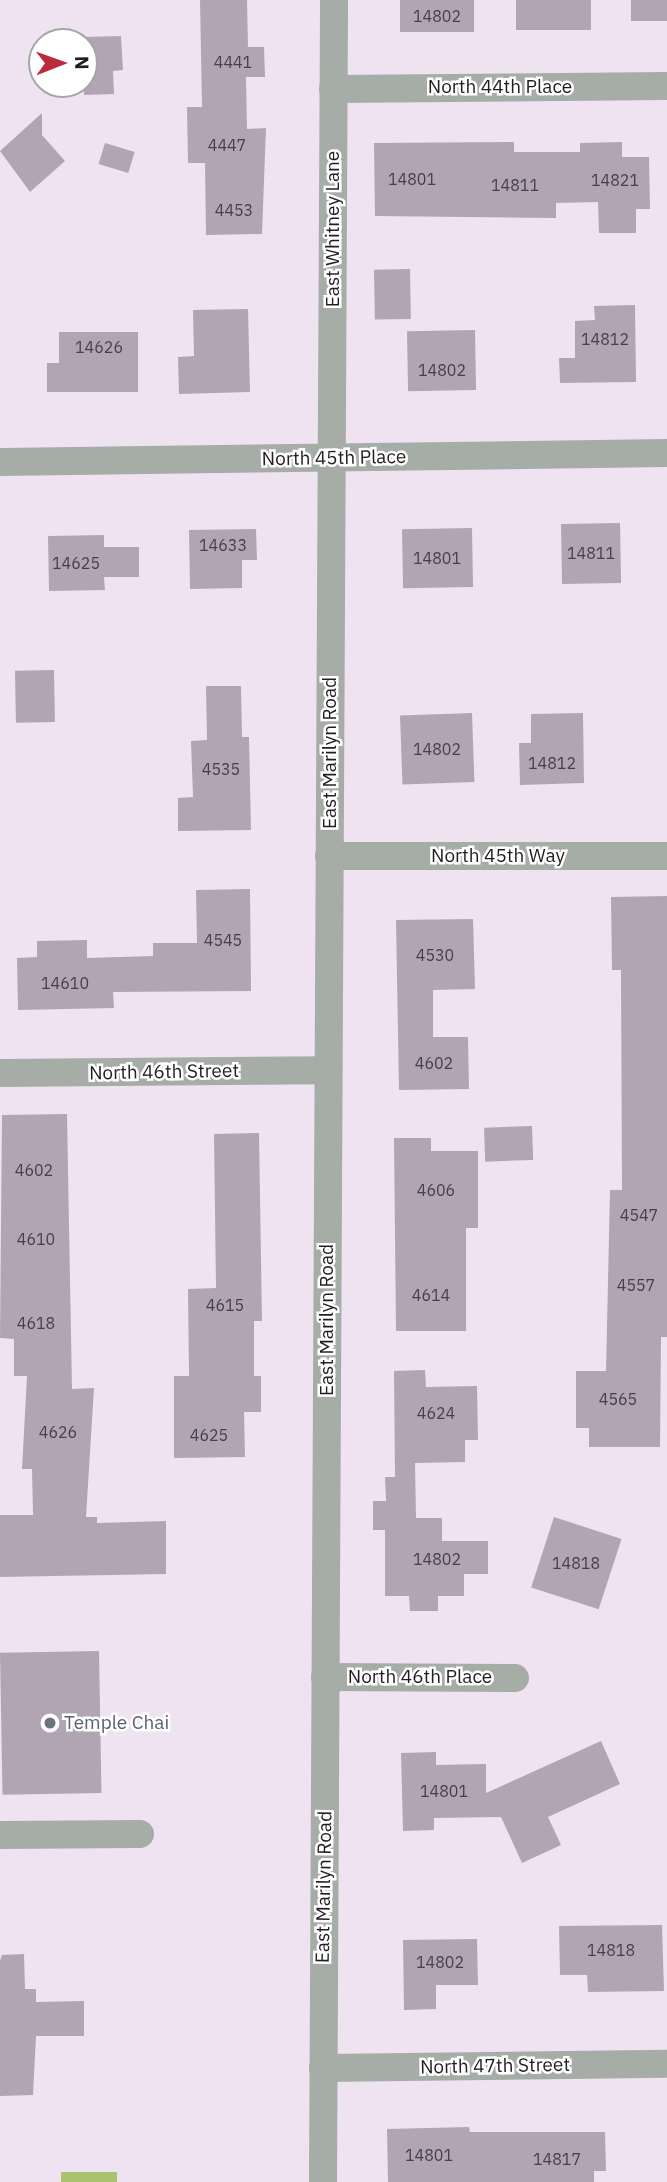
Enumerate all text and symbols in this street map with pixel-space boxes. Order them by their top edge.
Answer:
house number: 14802 [413,6,461,26]
north arrow [28,28,98,98]
house number: 4441 [214,52,252,72]
text: N [70,56,94,70]
street label: North 44th Place [428,76,572,98]
house number: 4447 [208,135,246,155]
street label: East Whitney Lane [322,151,344,307]
house number: 14801 [388,169,436,189]
house number: 14821 [591,170,639,190]
house number: 14811 [491,175,539,195]
house number: 4453 [215,200,253,220]
house number: 14812 [581,329,629,349]
house number: 14626 [75,337,123,357]
house number: 14802 [418,360,466,380]
street label: North 45th Place [262,445,406,471]
house number: 14633 [199,535,247,555]
house number: 14811 [567,543,615,563]
house number: 14801 [413,548,461,568]
house number: 14625 [52,553,100,573]
street label: East Marilyn Road [319,677,341,829]
house number: 14802 [413,739,461,759]
house number: 14812 [528,753,576,773]
house number: 4535 [202,759,240,779]
street label: North 45th Way [431,845,565,867]
house number: 4545 [204,930,242,950]
house number: 4530 [416,945,454,965]
house number: 14610 [41,973,89,993]
house number: 4602 [415,1053,453,1073]
street label: North 46th Street [89,1059,239,1085]
house number: 4602 [15,1160,53,1180]
house number: 4606 [417,1180,455,1200]
house number: 4547 [620,1205,658,1225]
house number: 4610 [17,1229,55,1249]
street label: East Marilyn Road [316,1244,338,1396]
house number: 4557 [617,1275,655,1295]
house number: 4614 [412,1285,450,1305]
house number: 4615 [206,1295,244,1315]
house number: 4618 [17,1313,55,1333]
house number: 4565 [599,1389,637,1409]
house number: 4624 [417,1403,455,1423]
house number: 4626 [39,1422,77,1442]
house number: 4625 [190,1425,228,1445]
house number: 14802 [413,1549,461,1569]
house number: 14818 [552,1553,600,1573]
street label: North 46th Place [348,1666,492,1688]
place label: Temple Chai [64,1712,169,1734]
marker: Temple Chai [42,1715,58,1731]
house number: 14801 [420,1781,468,1801]
street label: East Marilyn Road [311,1811,337,1963]
house number: 14818 [587,1940,635,1960]
house number: 14802 [416,1952,464,1972]
street label: North 47th Street [420,2053,570,2079]
house number: 14801 [405,2145,453,2165]
house number: 14817 [533,2149,581,2169]

